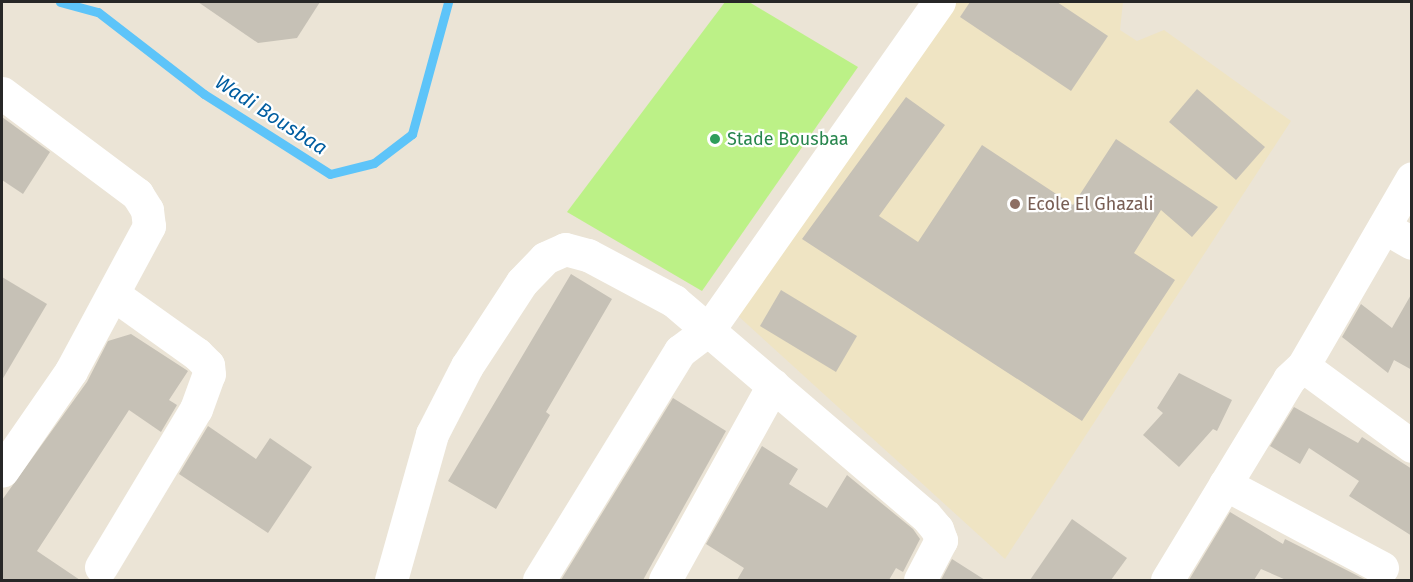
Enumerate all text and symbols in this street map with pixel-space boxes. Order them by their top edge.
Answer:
water label: Wadi Bousbaa [210,70,332,160]
place label: Stade Bousbaa [727,128,849,150]
marker: Stade Bousbaa [708,132,722,146]
place label: Ecole El Ghazali [1027,193,1154,215]
marker: Ecole El Ghazali [1008,197,1022,211]

